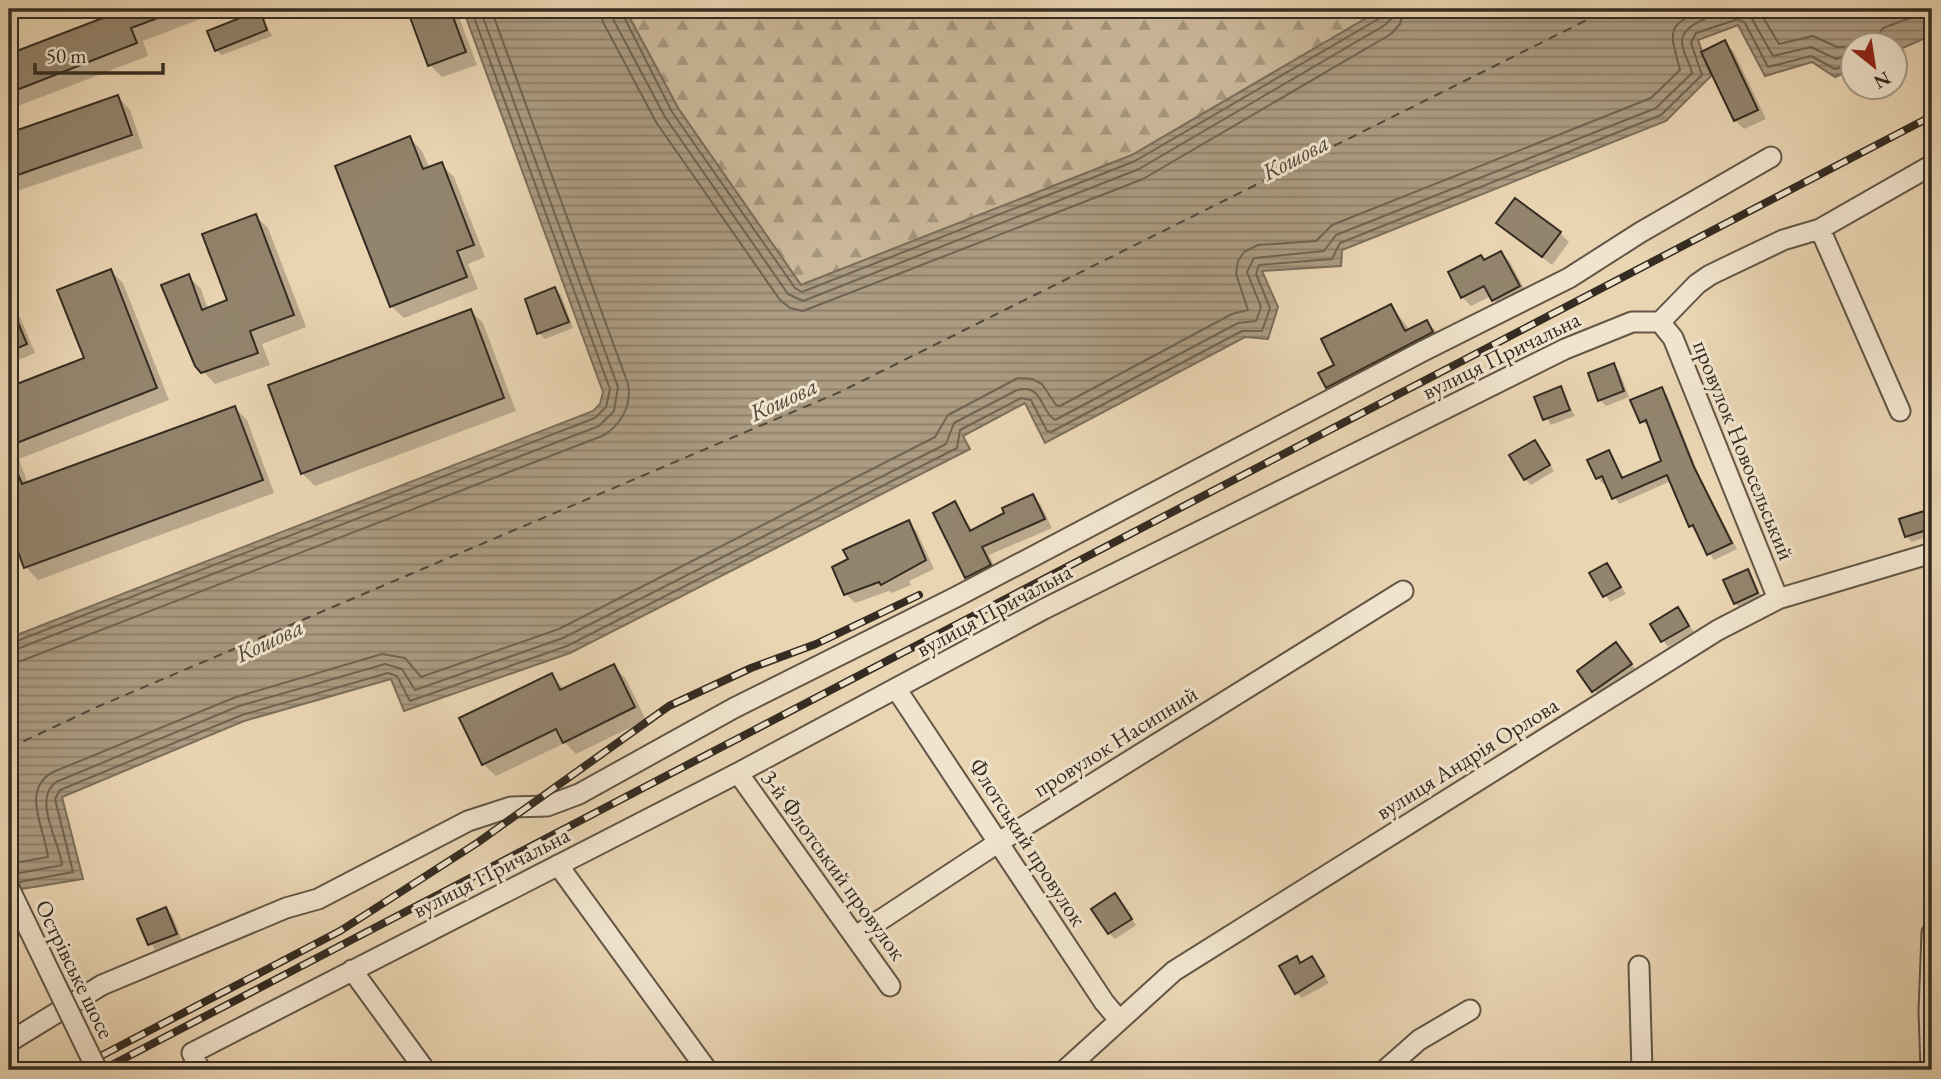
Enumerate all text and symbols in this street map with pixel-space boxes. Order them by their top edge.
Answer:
scale bar [35,32,163,76]
north arrow [1840,32,1910,102]
text: 50 m [46,42,87,69]
text: N [1869,66,1895,95]
water label: Кошова [1255,126,1334,188]
street label: вулиця Причальна [1417,303,1586,406]
street label: провулок Новосельський [1686,336,1802,564]
water label: Кошова [743,370,822,429]
street label: вулиця Причальна [911,556,1078,664]
water label: Кошова [229,611,308,670]
street label: провулок Насипний [1027,678,1203,804]
street label: вулиця Андрія Орлова [1370,689,1565,826]
street label: Флотський провулок [962,752,1094,932]
street label: 3-й Флотський провулок [755,764,913,966]
street label: вулиця Причальна [407,819,575,925]
street label: Острівське шосе [28,895,122,1043]

